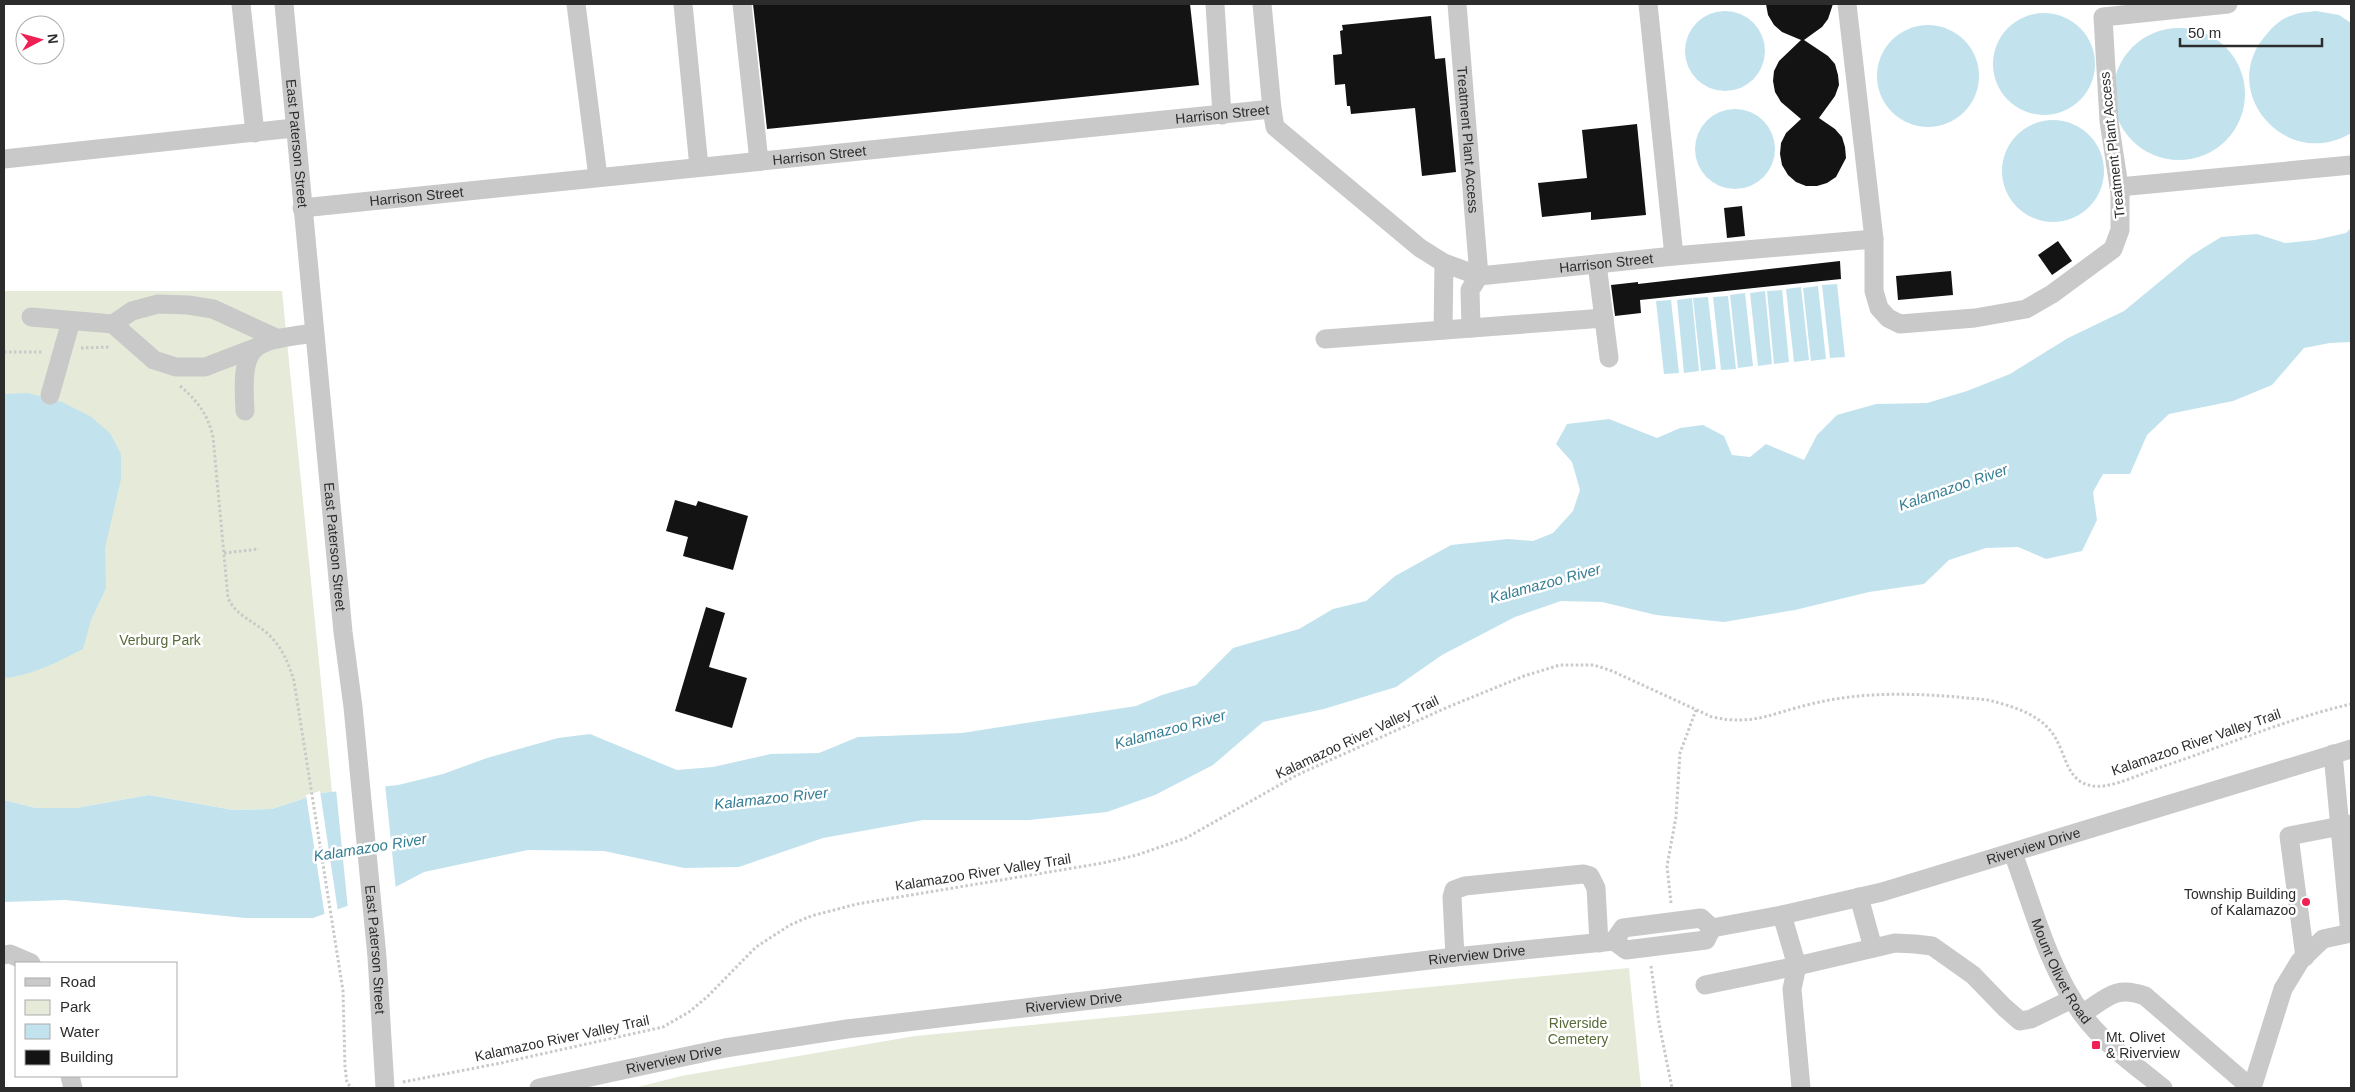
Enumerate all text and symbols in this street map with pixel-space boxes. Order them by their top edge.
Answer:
north arrow [15,15,65,65]
scale bar [2180,15,2322,47]
text: 50 m [2188,24,2221,41]
text: N [44,33,61,45]
street label: Treatment Plant Access [1454,65,1482,214]
street label: Treatment Plant Access [2096,71,2128,219]
street label: East Paterson Street [283,78,311,209]
street label: Harrison Street [1175,101,1270,127]
street label: Harrison Street [772,142,867,168]
street label: Harrison Street [369,184,464,209]
street label: Harrison Street [1558,250,1654,276]
water label: Kalamazoo River [1896,460,2011,514]
street label: East Paterson Street [321,481,349,612]
water label: Kalamazoo River [1488,560,1603,606]
park label: Verburg Park [119,632,202,648]
street label: Kalamazoo River Valley Trail [1273,692,1441,782]
street label: Kalamazoo River Valley Trail [2109,705,2283,779]
water label: Kalamazoo River [1113,706,1228,752]
water label: Kalamazoo River [713,783,830,812]
street label: Riverview Drive [1984,824,2082,868]
water label: Kalamazoo River [312,830,429,864]
street label: Kalamazoo River Valley Trail [894,850,1072,894]
street label: East Paterson Street [362,884,388,1015]
place label: Township Building of Kalamazoo [2184,886,2296,918]
marker: Township Building of Kalamazoo [2300,896,2312,908]
street label: Mount Olivet Road [2028,916,2095,1027]
street label: Riverview Drive [1428,942,1526,968]
legend [15,962,178,1077]
text: Road [60,973,96,990]
street label: Riverview Drive [1024,988,1123,1016]
text: Park [60,998,91,1015]
street label: Kalamazoo River Valley Trail [473,1012,651,1064]
park label: Riverside Cemetery [1548,1015,1608,1047]
text: Water [60,1023,99,1040]
place label: Mt. Olivet & Riverview [2106,1029,2181,1061]
marker: Mt. Olivet & Riverview [2090,1039,2102,1051]
street label: Riverview Drive [625,1041,723,1077]
text: Building [60,1048,113,1065]

